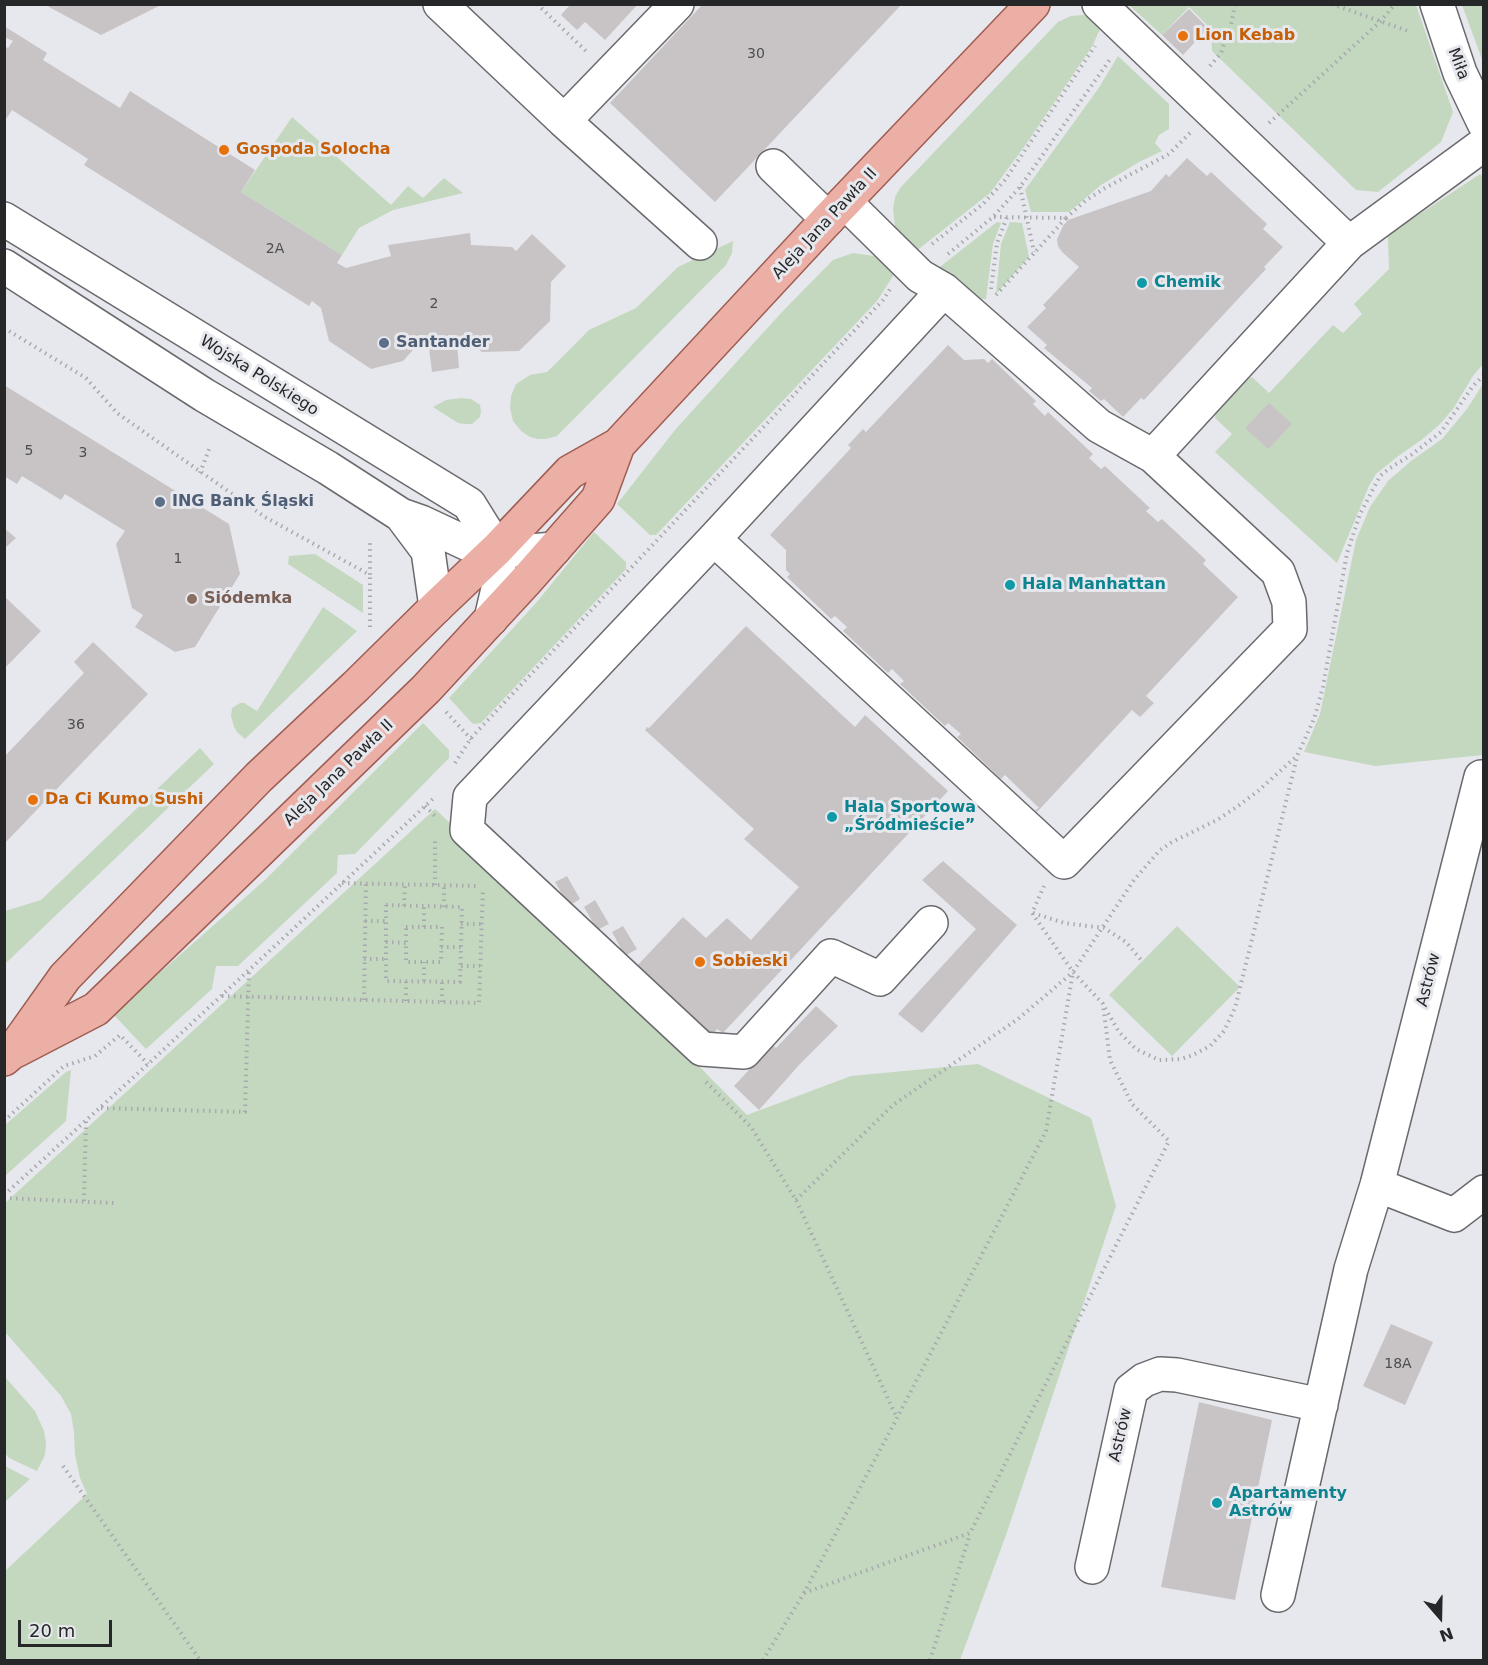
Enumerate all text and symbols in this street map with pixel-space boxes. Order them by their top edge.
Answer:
place label: Lion Kebab [1195,26,1295,46]
marker: Lion Kebab [1176,29,1190,43]
street label: Miła [1443,45,1473,83]
house number: 30 [747,46,765,62]
place label: Gospoda Solocha [236,140,391,160]
marker: Gospoda Solocha [217,143,231,157]
street label: Aleja Jana Pawła II [769,164,881,284]
house number: 2A [266,241,284,257]
place label: Chemik [1154,273,1221,293]
marker: Chemik [1135,276,1149,290]
house number: 2 [430,296,438,312]
street label: Wojska Polskiego [196,332,322,420]
place label: Santander [396,333,490,353]
marker: Santander [377,336,391,350]
house number: 5 [25,443,33,459]
house number: 3 [79,445,87,461]
place label: ING Bank Śląski [172,492,314,512]
marker: ING Bank Śląski [153,495,167,509]
house number: 1 [174,551,182,567]
place label: Hala Manhattan [1022,575,1166,595]
marker: Hala Manhattan [1003,578,1017,592]
place label: Siódemka [204,589,292,609]
marker: Siódemka [185,592,199,606]
street label: Aleja Jana Pawła II [280,716,398,830]
house number: 36 [67,717,85,733]
place label: Da Ci Kumo Sushi [45,790,204,810]
marker: Da Ci Kumo Sushi [26,793,40,807]
place label: Hala Sportowa „Śródmieście” [844,798,976,836]
marker: Hala Sportowa „Śródmieście” [825,810,839,824]
street label: Astrów [1413,951,1445,1009]
place label: Sobieski [712,952,788,972]
marker: Sobieski [693,955,707,969]
house number: 18A [1384,1356,1412,1372]
street label: Astrów [1105,1406,1137,1464]
place label: Apartamenty Astrów [1229,1484,1347,1522]
marker: Apartamenty Astrów [1210,1496,1224,1510]
north arrow [1410,1587,1470,1647]
scale bar [21,1608,116,1646]
text: 20 m [29,1620,75,1641]
text: N [1437,1623,1456,1646]

